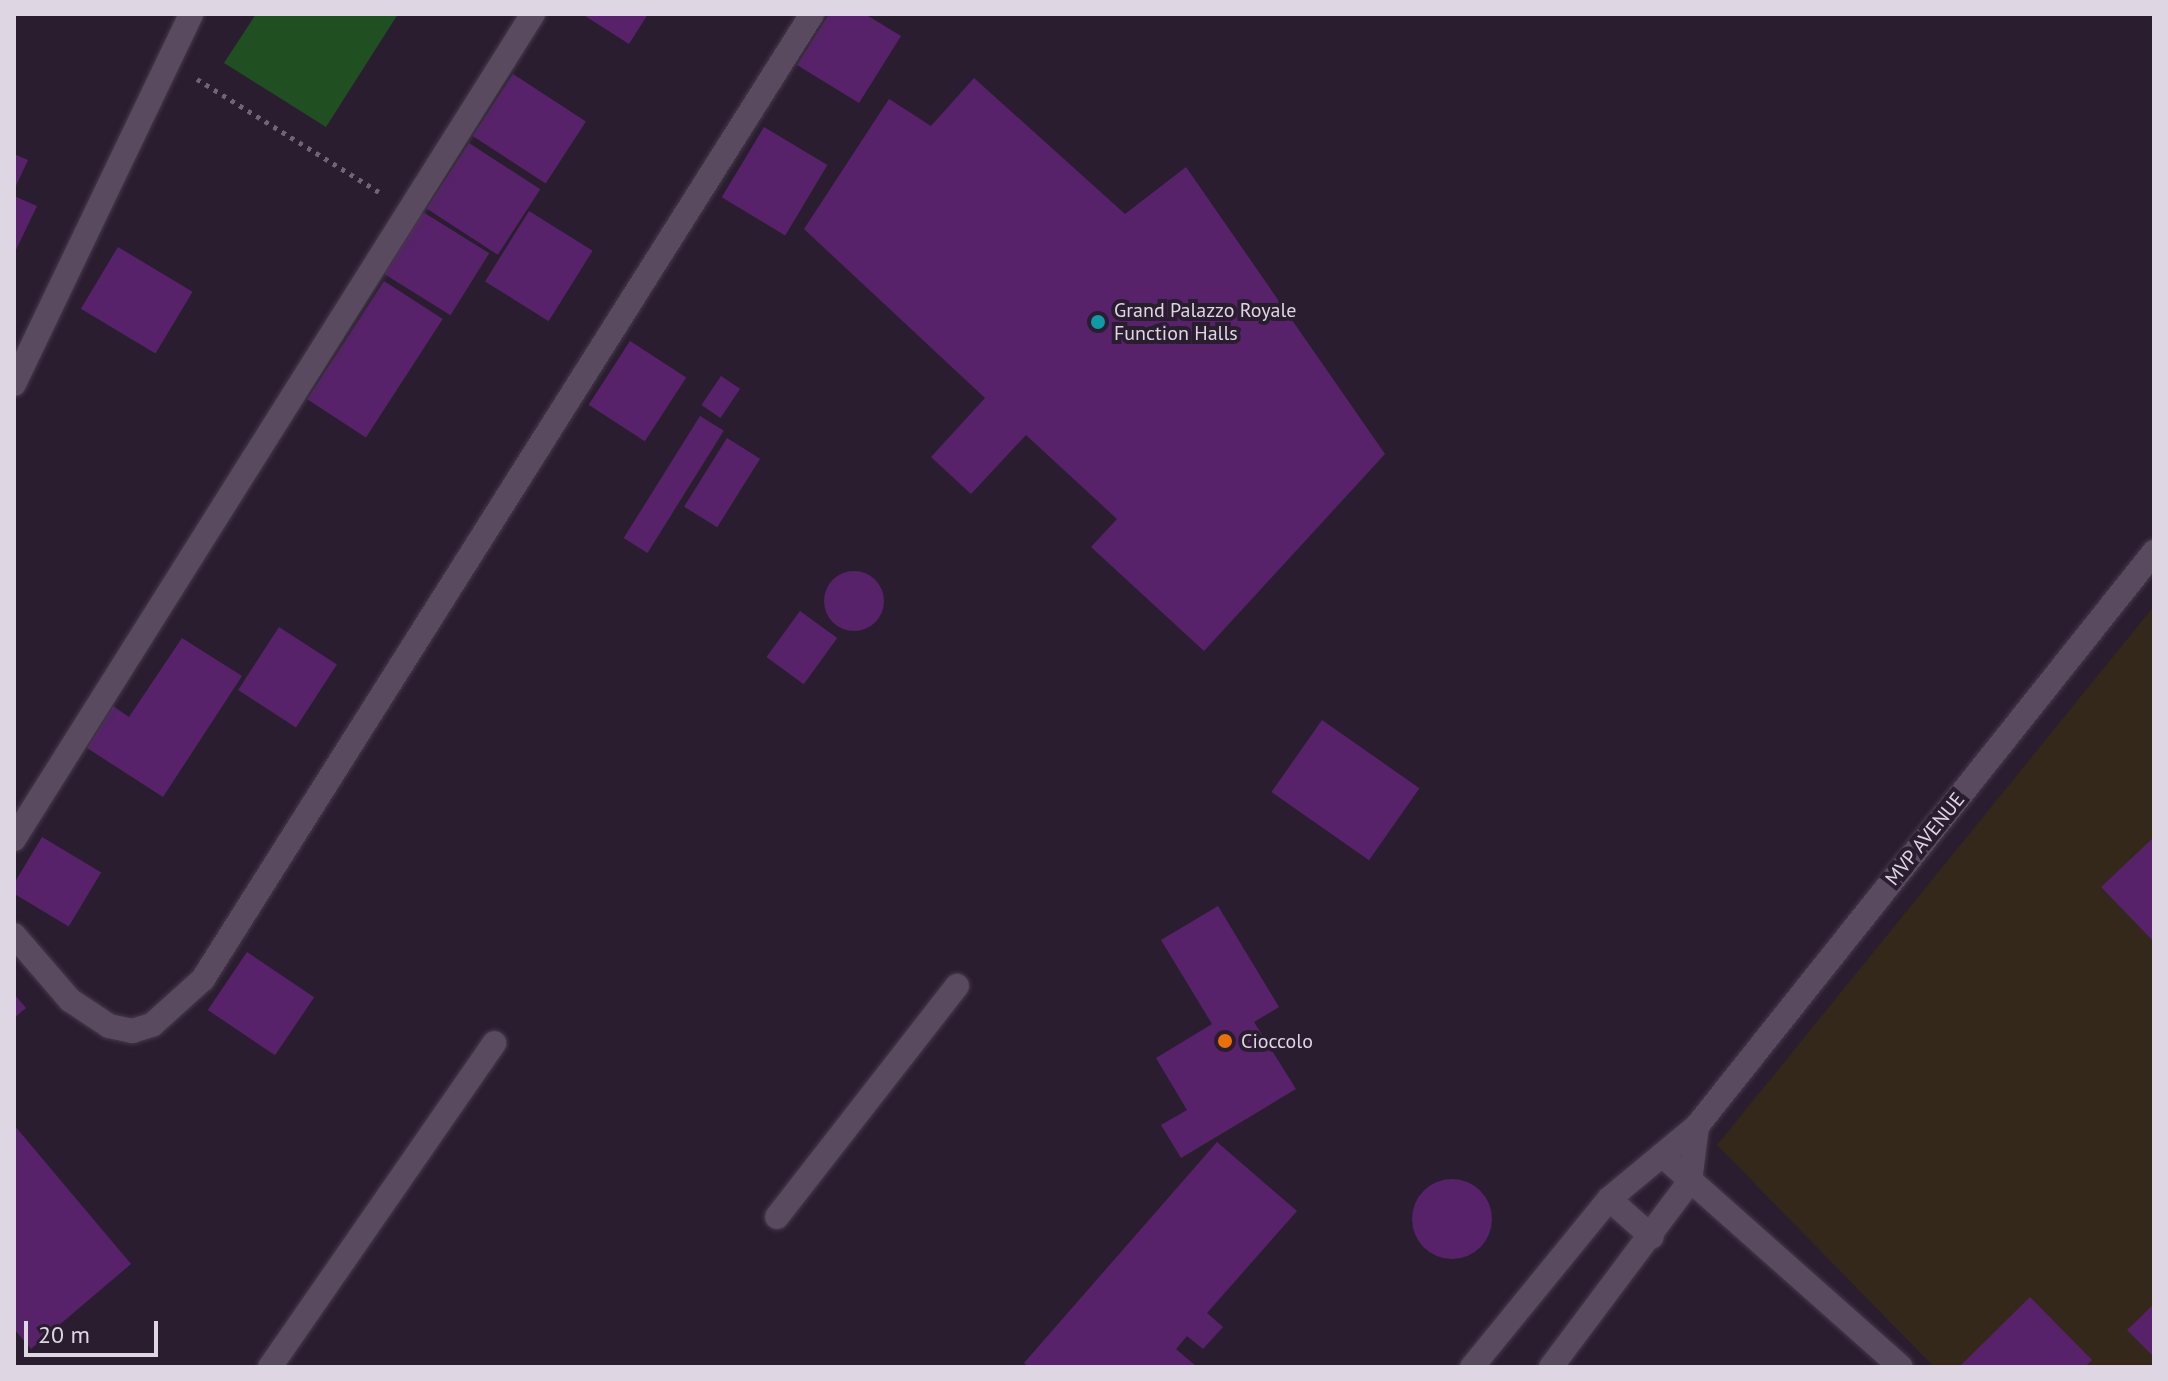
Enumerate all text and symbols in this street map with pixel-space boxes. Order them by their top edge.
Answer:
place label: Grand Palazzo Royale Function Halls [1114,298,1296,345]
marker: Grand Palazzo Royale Function Halls [1089,313,1107,331]
street label: MVP AVENUE [1880,787,1970,891]
place label: Cioccolo [1241,1029,1313,1053]
marker: Cioccolo [1216,1032,1234,1050]
scale bar [28,1305,162,1355]
text: 20 m [38,1319,90,1350]

